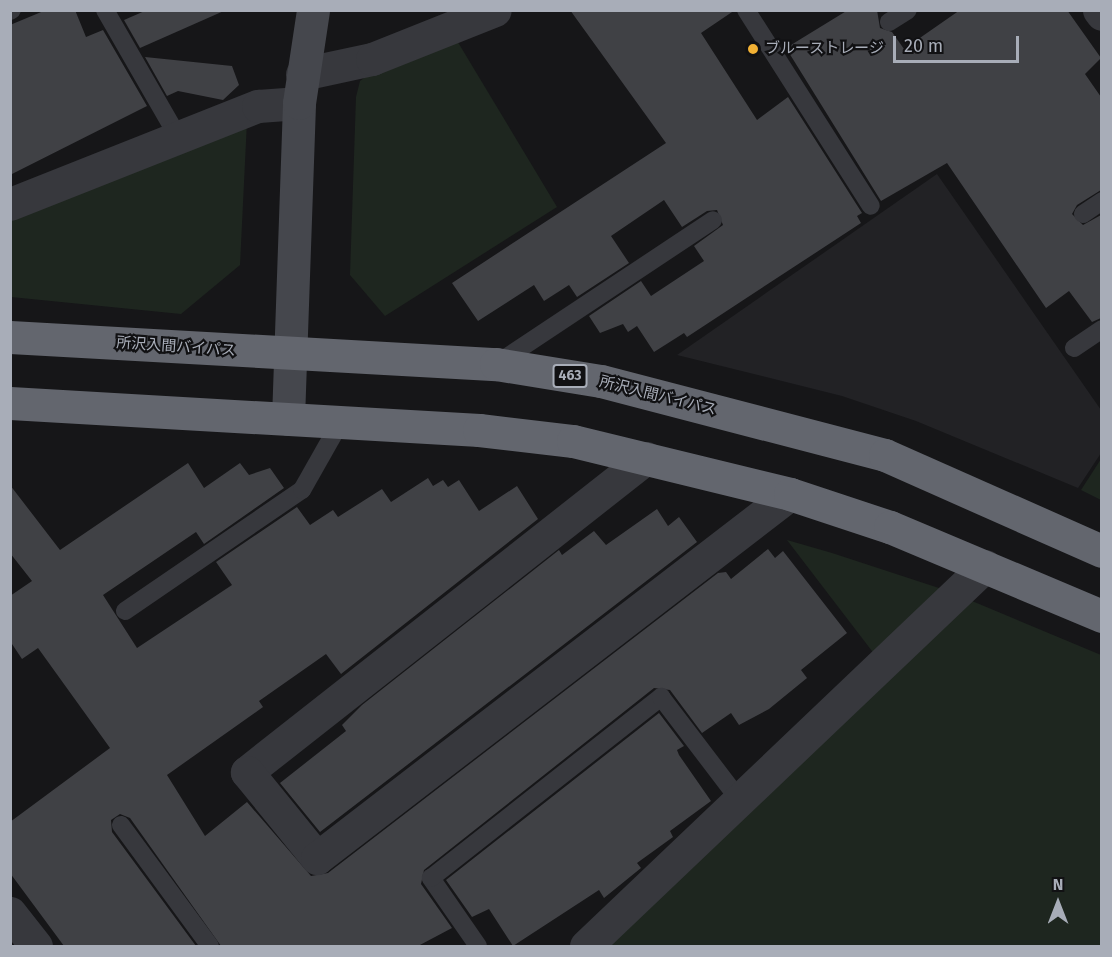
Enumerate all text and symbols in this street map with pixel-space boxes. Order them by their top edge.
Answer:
scale bar [896,24,1022,62]
text: 20 m [904,35,943,57]
place label: ブルーストレージ [765,40,885,58]
marker: ブルーストレージ [746,42,760,56]
street label: 所沢入間バイパス [116,334,236,360]
road number: 463 [552,365,588,387]
street label: 所沢入間バイパス [598,373,718,419]
north arrow [1028,873,1088,933]
text: N [1053,875,1063,894]

